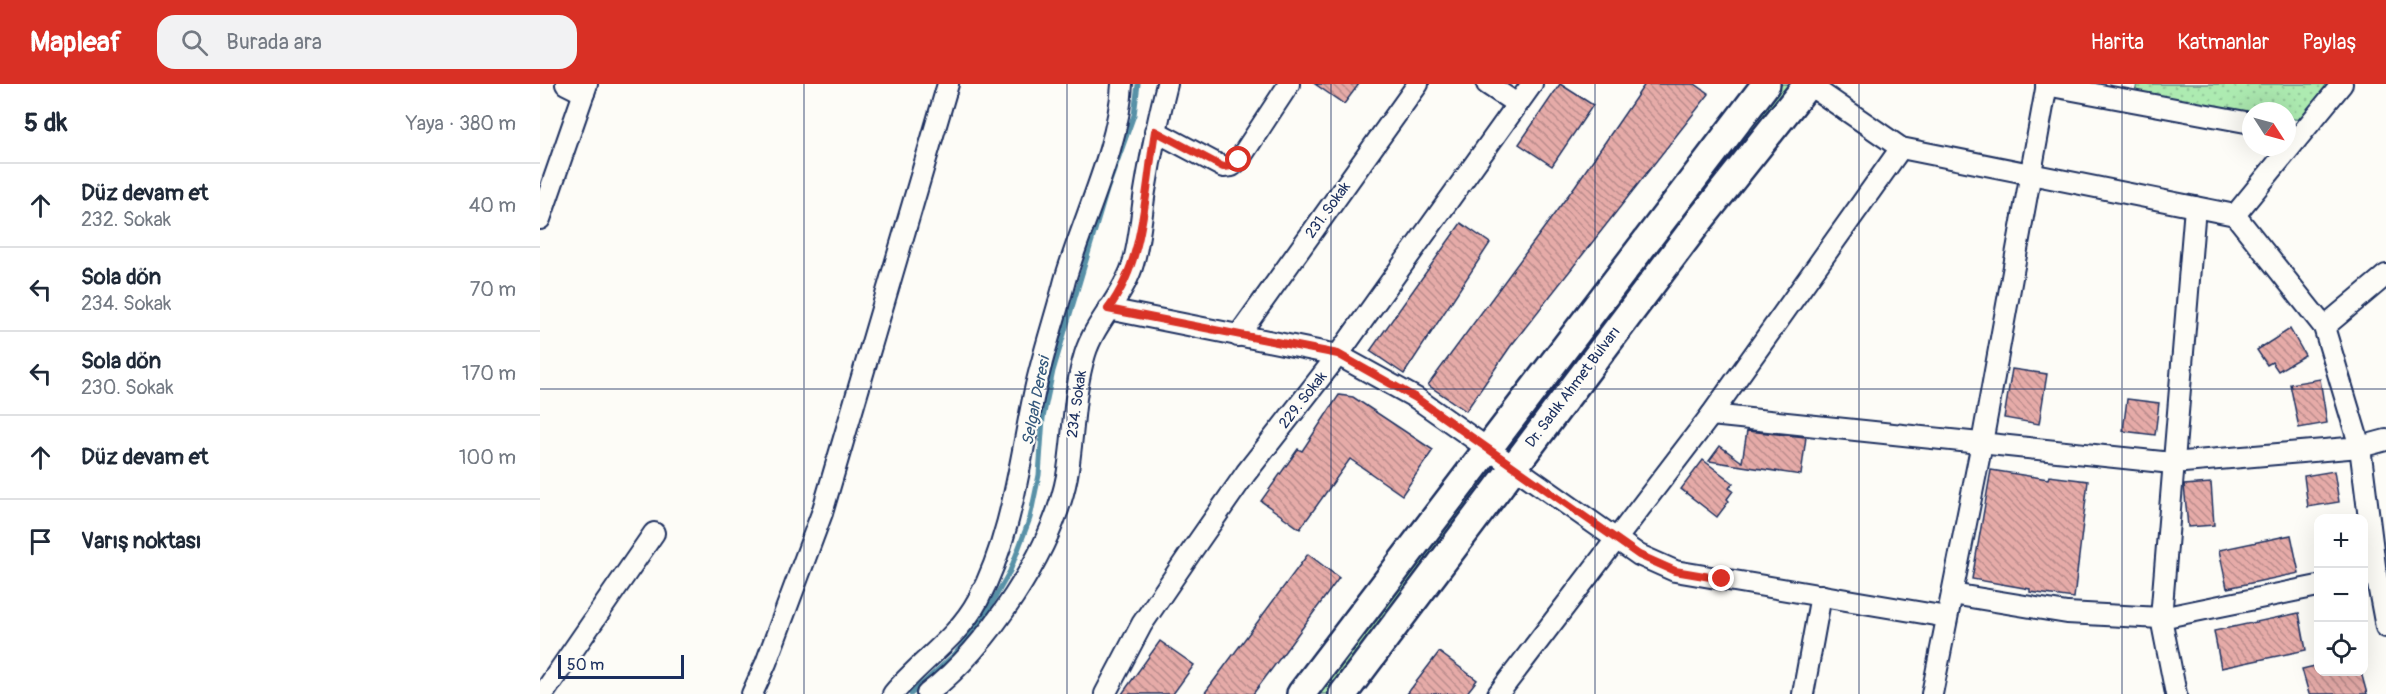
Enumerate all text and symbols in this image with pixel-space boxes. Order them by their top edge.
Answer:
search box [157,15,577,69]
text: Mapleaf [30,25,121,60]
icon: search [178,26,211,59]
text: Burada ara [226,28,322,56]
text: Harita [2091,29,2144,56]
text: Katmanlar [2177,29,2269,56]
text: Paylaş [2302,29,2356,56]
north arrow [2242,102,2296,156]
text: 5 dk [24,107,67,139]
text: Yaya · 380 m [406,111,516,136]
route start [1225,146,1251,172]
street label: 231. Sokak [1301,178,1355,242]
text: Düz devam et [81,179,208,207]
icon: ahead [24,189,57,222]
text: 40 m [469,193,516,218]
text: 232. Sokak [81,207,171,232]
text: Sola dön [81,263,161,291]
icon: left [24,273,57,306]
text: 70 m [470,277,516,302]
text: 234. Sokak [81,291,171,316]
street label: Dr. Sadık Ahmet Bulvarı [1521,323,1625,451]
text: Sola dön [81,347,161,375]
water label: Selgah Deresi [1018,353,1055,447]
icon: left [24,357,57,390]
text: 170 m [462,361,516,386]
street label: 229. Sokak [1275,367,1332,432]
street label: 234. Sokak [1063,368,1091,439]
text: 230. Sokak [81,375,174,400]
icon: ahead [24,441,57,474]
text: Düz devam et [81,443,208,471]
text: 100 m [459,445,516,470]
map controls [2314,514,2368,676]
button: + [2314,514,2368,568]
icon: arrive [24,525,57,558]
text: Varış noktası [81,527,202,555]
route end [1708,565,1734,591]
button: − [2314,568,2368,622]
button: locate [2314,622,2368,676]
scale bar [558,652,684,680]
text: 50 m [567,655,604,675]

